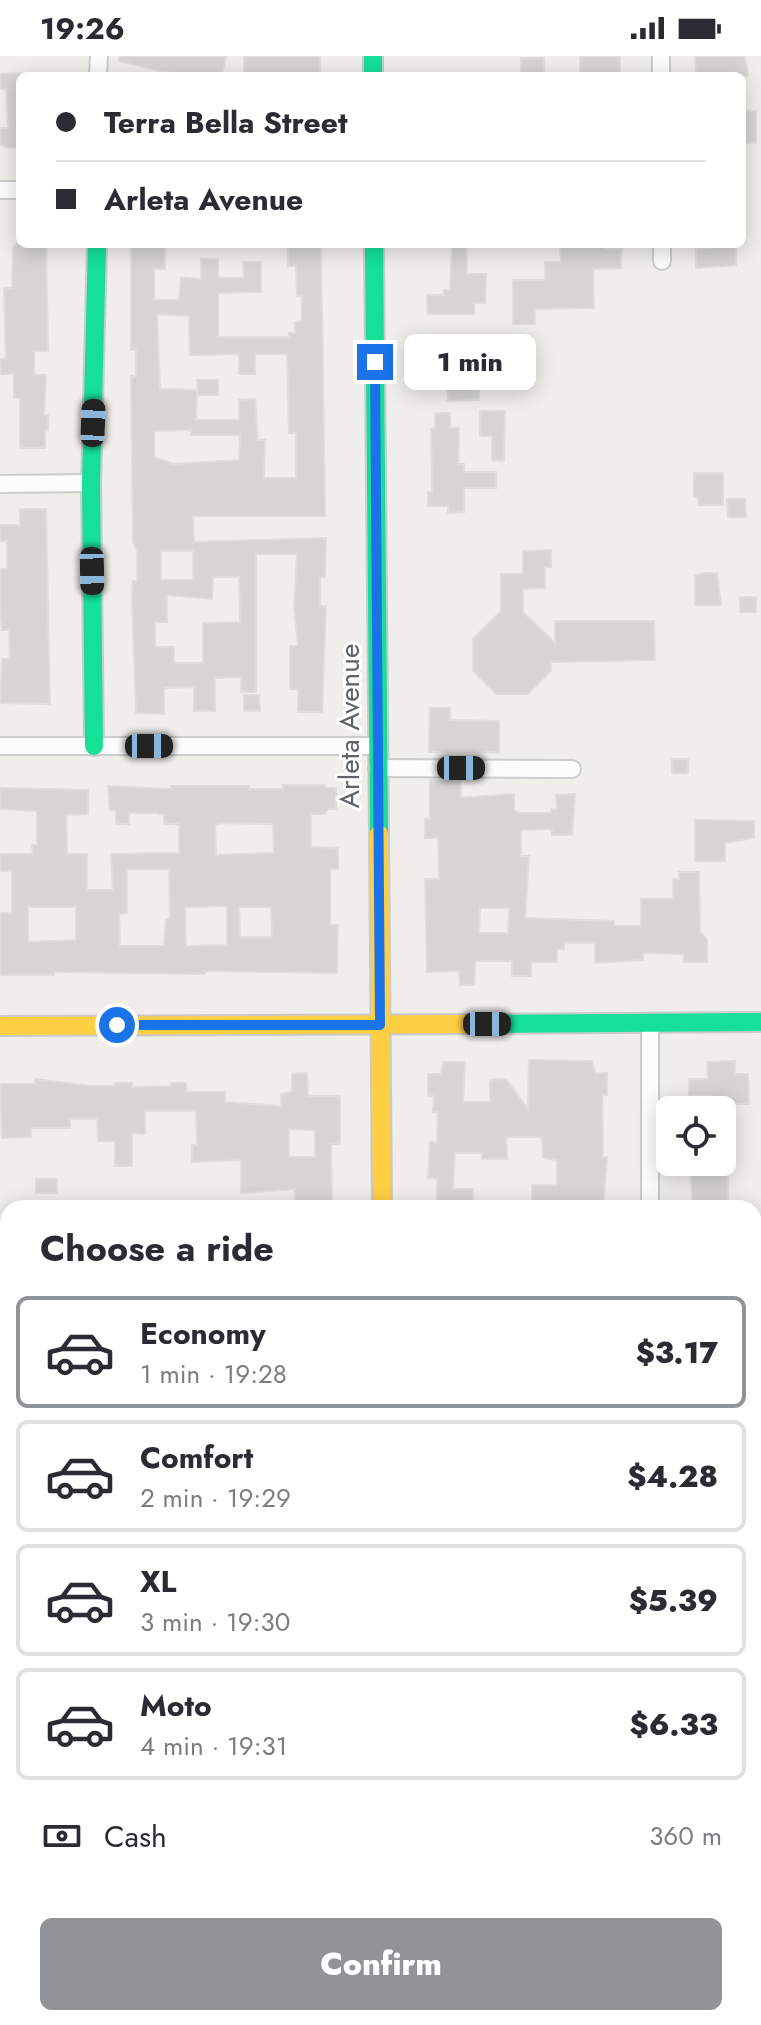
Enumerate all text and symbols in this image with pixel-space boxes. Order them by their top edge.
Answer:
text: 19:26 [40,7,125,50]
text: Terra Bella Street [104,101,347,144]
text: Arleta Avenue [104,178,303,221]
callout: 1 min [403,334,535,390]
text: 1 min [437,343,503,381]
route end [357,344,393,380]
car [80,399,106,447]
car [80,547,104,595]
street label: Arleta Avenue [329,644,370,808]
car [125,734,173,758]
car [437,756,485,780]
route start [99,1007,135,1043]
car [463,1012,511,1036]
map controls [656,1096,736,1176]
button: locate [656,1096,736,1176]
text: Choose a ride [40,1222,274,1274]
text: Economy [140,1312,266,1355]
icon: car [44,1316,116,1388]
text: $3.17 [636,1331,718,1374]
text: 1 min · 19:28 [140,1355,287,1393]
text: Comfort [140,1436,253,1479]
icon: car [44,1440,116,1512]
text: $4.28 [627,1455,718,1498]
text: 2 min · 19:29 [140,1479,291,1517]
text: XL [140,1560,176,1603]
icon: car [44,1564,116,1636]
text: $5.39 [629,1579,718,1622]
text: 3 min · 19:30 [140,1603,290,1641]
text: Moto [140,1684,212,1727]
icon: car [44,1688,116,1760]
text: $6.33 [630,1703,718,1746]
text: 4 min · 19:31 [140,1727,287,1765]
icon: cash [40,1814,84,1858]
text: Cash [104,1815,167,1858]
text: 360 m [649,1817,722,1855]
button: Confirm [40,1918,722,2010]

